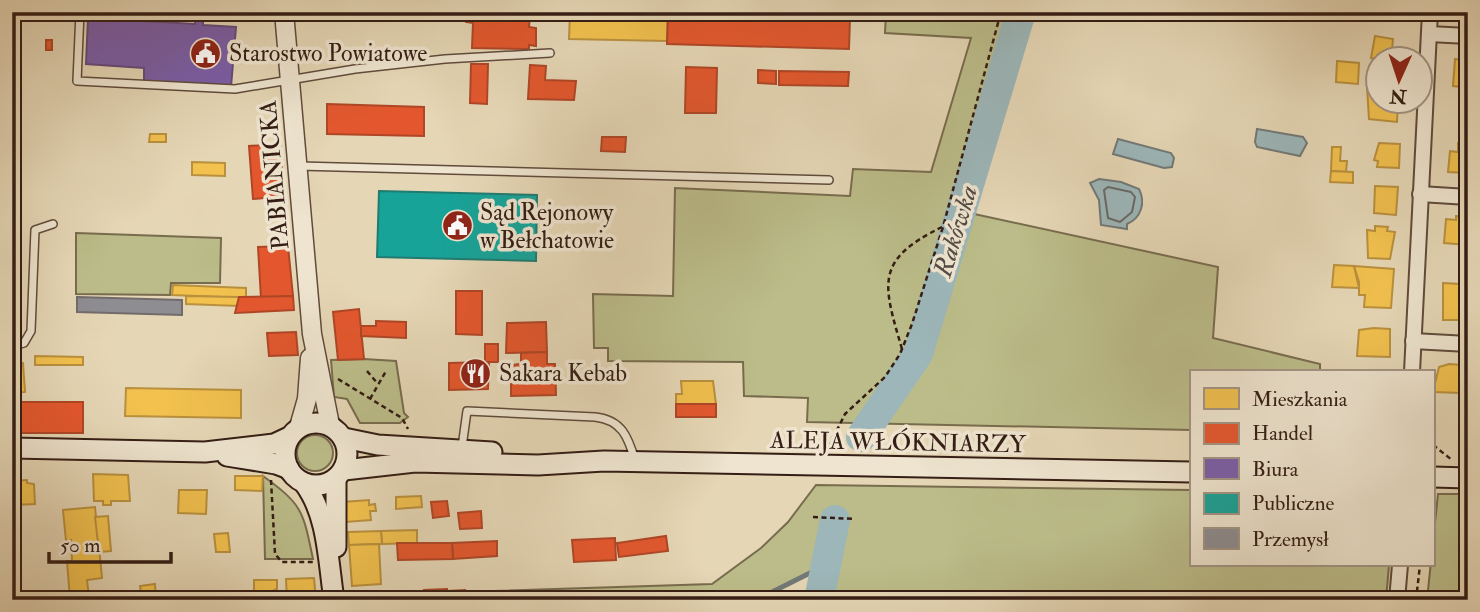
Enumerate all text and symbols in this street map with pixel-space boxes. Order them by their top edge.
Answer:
public building icon: Starostwo Powiatowe [189,36,223,70]
place label: Starostwo Powiatowe [229,38,427,69]
north arrow [1364,46,1434,116]
text: N [1388,83,1408,108]
street label: PABIANICKA [253,99,296,251]
water label: Rakówka [927,182,985,282]
place label: Sąd Rejonowy w Bełchatowie [480,197,614,256]
public building icon: Sąd Rejonowy w Bełchatowie [440,209,474,243]
restaurant icon: Sakara Kebab [459,356,493,390]
place label: Sakara Kebab [499,358,627,389]
legend [1190,370,1434,566]
text: Mieszkania [1252,386,1348,413]
text: Handel [1252,420,1314,447]
street label: ALEJA WŁÓKNIARZY [769,424,1027,460]
text: Biura [1252,456,1299,483]
text: Publiczne [1252,490,1335,517]
scale bar [49,521,172,565]
text: Przemysł [1252,526,1329,553]
text: 50 m [60,532,101,559]

